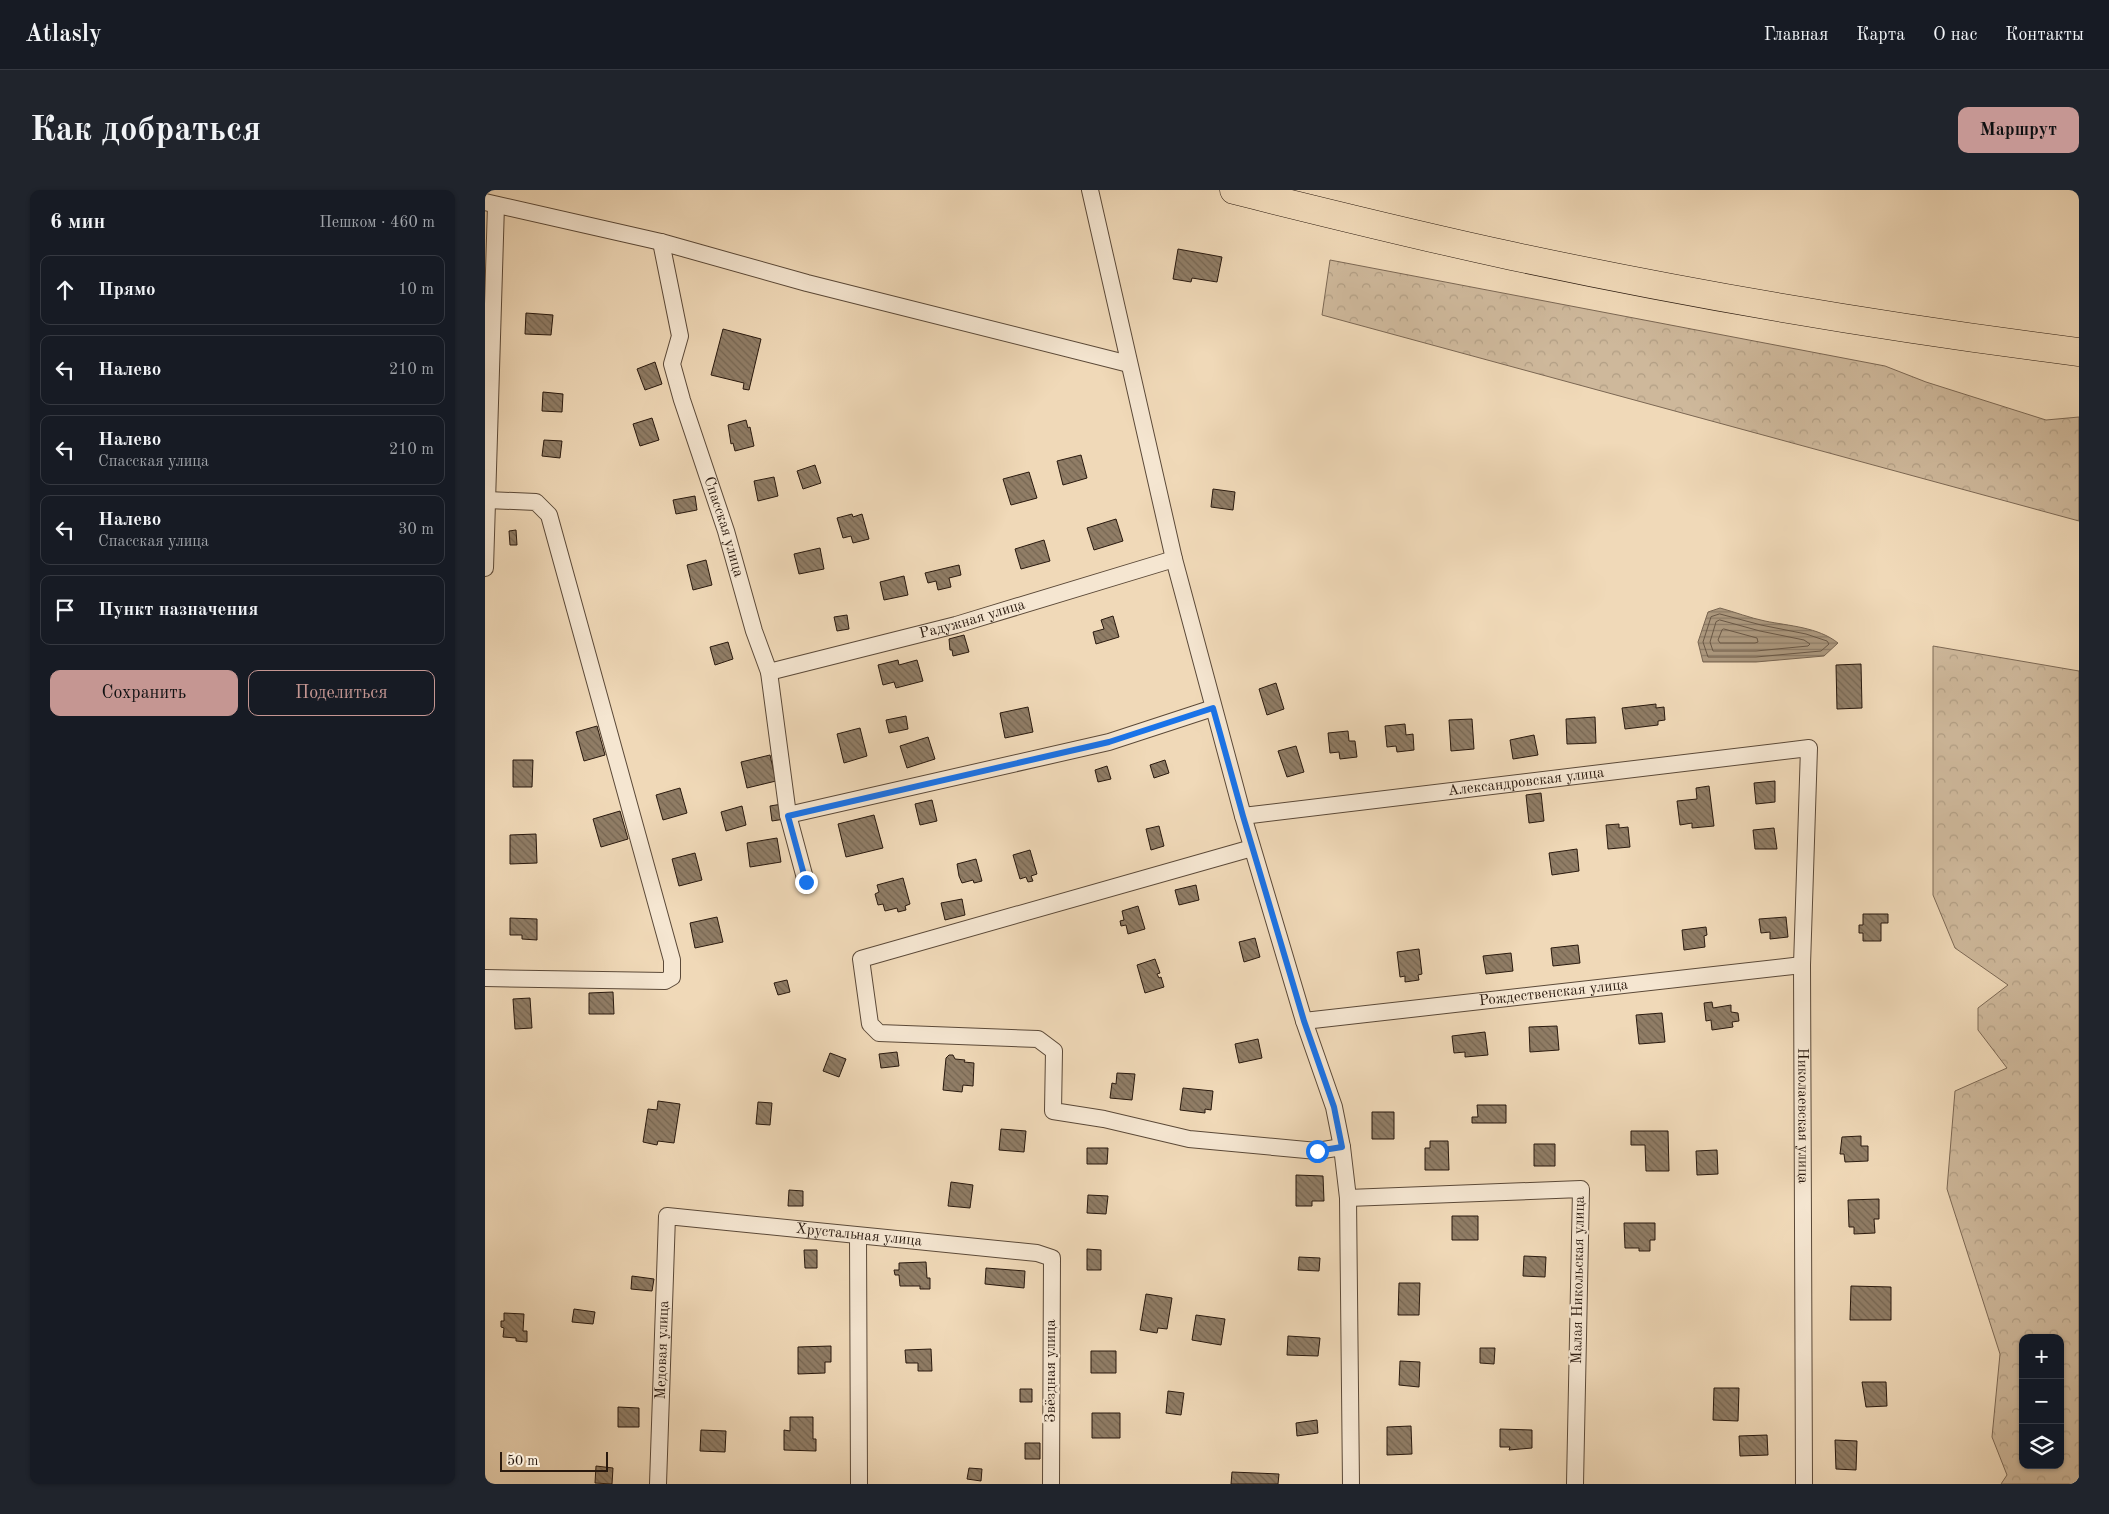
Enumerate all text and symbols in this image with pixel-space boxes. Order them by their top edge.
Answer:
text: Atlasly [25,23,102,47]
text: Главная [1764,26,1828,44]
text: Карта [1856,26,1905,44]
text: О нас [1933,26,1977,44]
text: Контакты [2005,26,2084,44]
button: Маршрут [1958,107,2079,153]
text: Как добраться [30,113,261,148]
text: 6 мин [50,212,105,233]
text: Пешком · 460 m [319,215,435,231]
icon: ahead [51,276,79,304]
text: Прямо [98,281,156,300]
text: 10 m [398,282,434,298]
icon: left [51,356,79,384]
text: Налево [98,361,161,380]
text: 210 m [389,362,434,378]
text: Налево [98,431,161,450]
icon: left [51,436,79,464]
text: 210 m [389,442,434,458]
text: Спасская улица [98,454,209,470]
street label: Спасская улица [701,475,746,579]
text: Налево [98,511,161,530]
icon: left [51,516,79,544]
text: 30 m [398,522,434,538]
text: Спасская улица [98,534,209,550]
icon: arrive [51,596,79,624]
street label: Радужная улица [918,597,1027,641]
text: Пункт назначения [98,601,258,620]
button: Сохранить [50,670,238,716]
button: Поделиться [248,670,435,716]
street label: Александровская улица [1447,765,1606,799]
route end [795,871,818,894]
street label: Рождественская улица [1478,977,1629,1009]
street label: Николаевская улица [1795,1048,1810,1184]
route start [1306,1140,1329,1163]
street label: Малая Никольская улица [1570,1195,1588,1364]
street label: Хрустальная улица [795,1221,923,1249]
street label: Медовая улица [653,1300,672,1400]
street label: Звёздная улица [1044,1319,1059,1423]
map controls [2019,1334,2064,1469]
button: + [2019,1334,2064,1379]
button: − [2019,1379,2064,1424]
button: layers [2019,1424,2064,1469]
scale bar [500,1449,607,1472]
text: 50 m [507,1454,538,1468]

